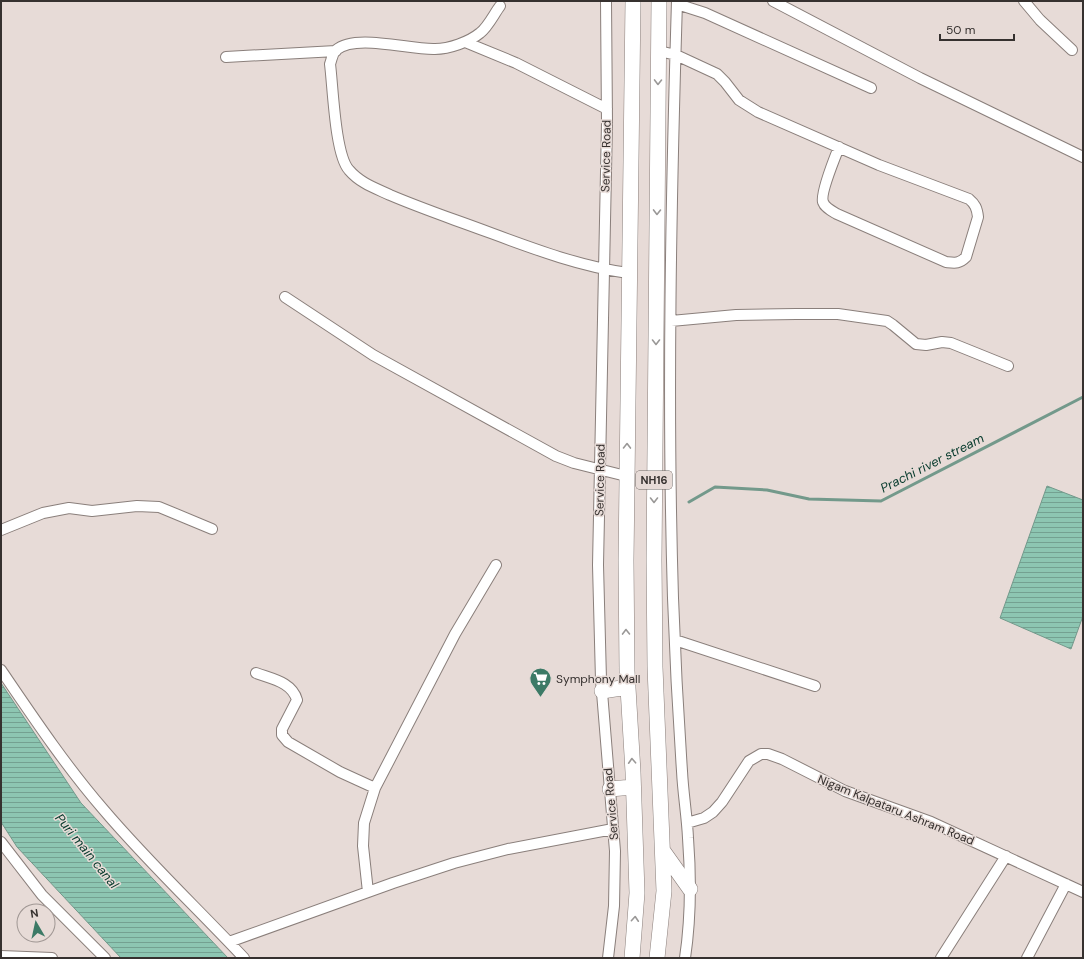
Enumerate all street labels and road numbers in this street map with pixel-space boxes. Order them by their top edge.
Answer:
street label: Service Road [597,120,615,192]
street label: Service Road [591,444,609,516]
road number: NH16 [636,471,672,489]
street label: Service Road [600,767,622,841]
street label: Nigam Kalpataru Ashram Road [815,771,977,849]

